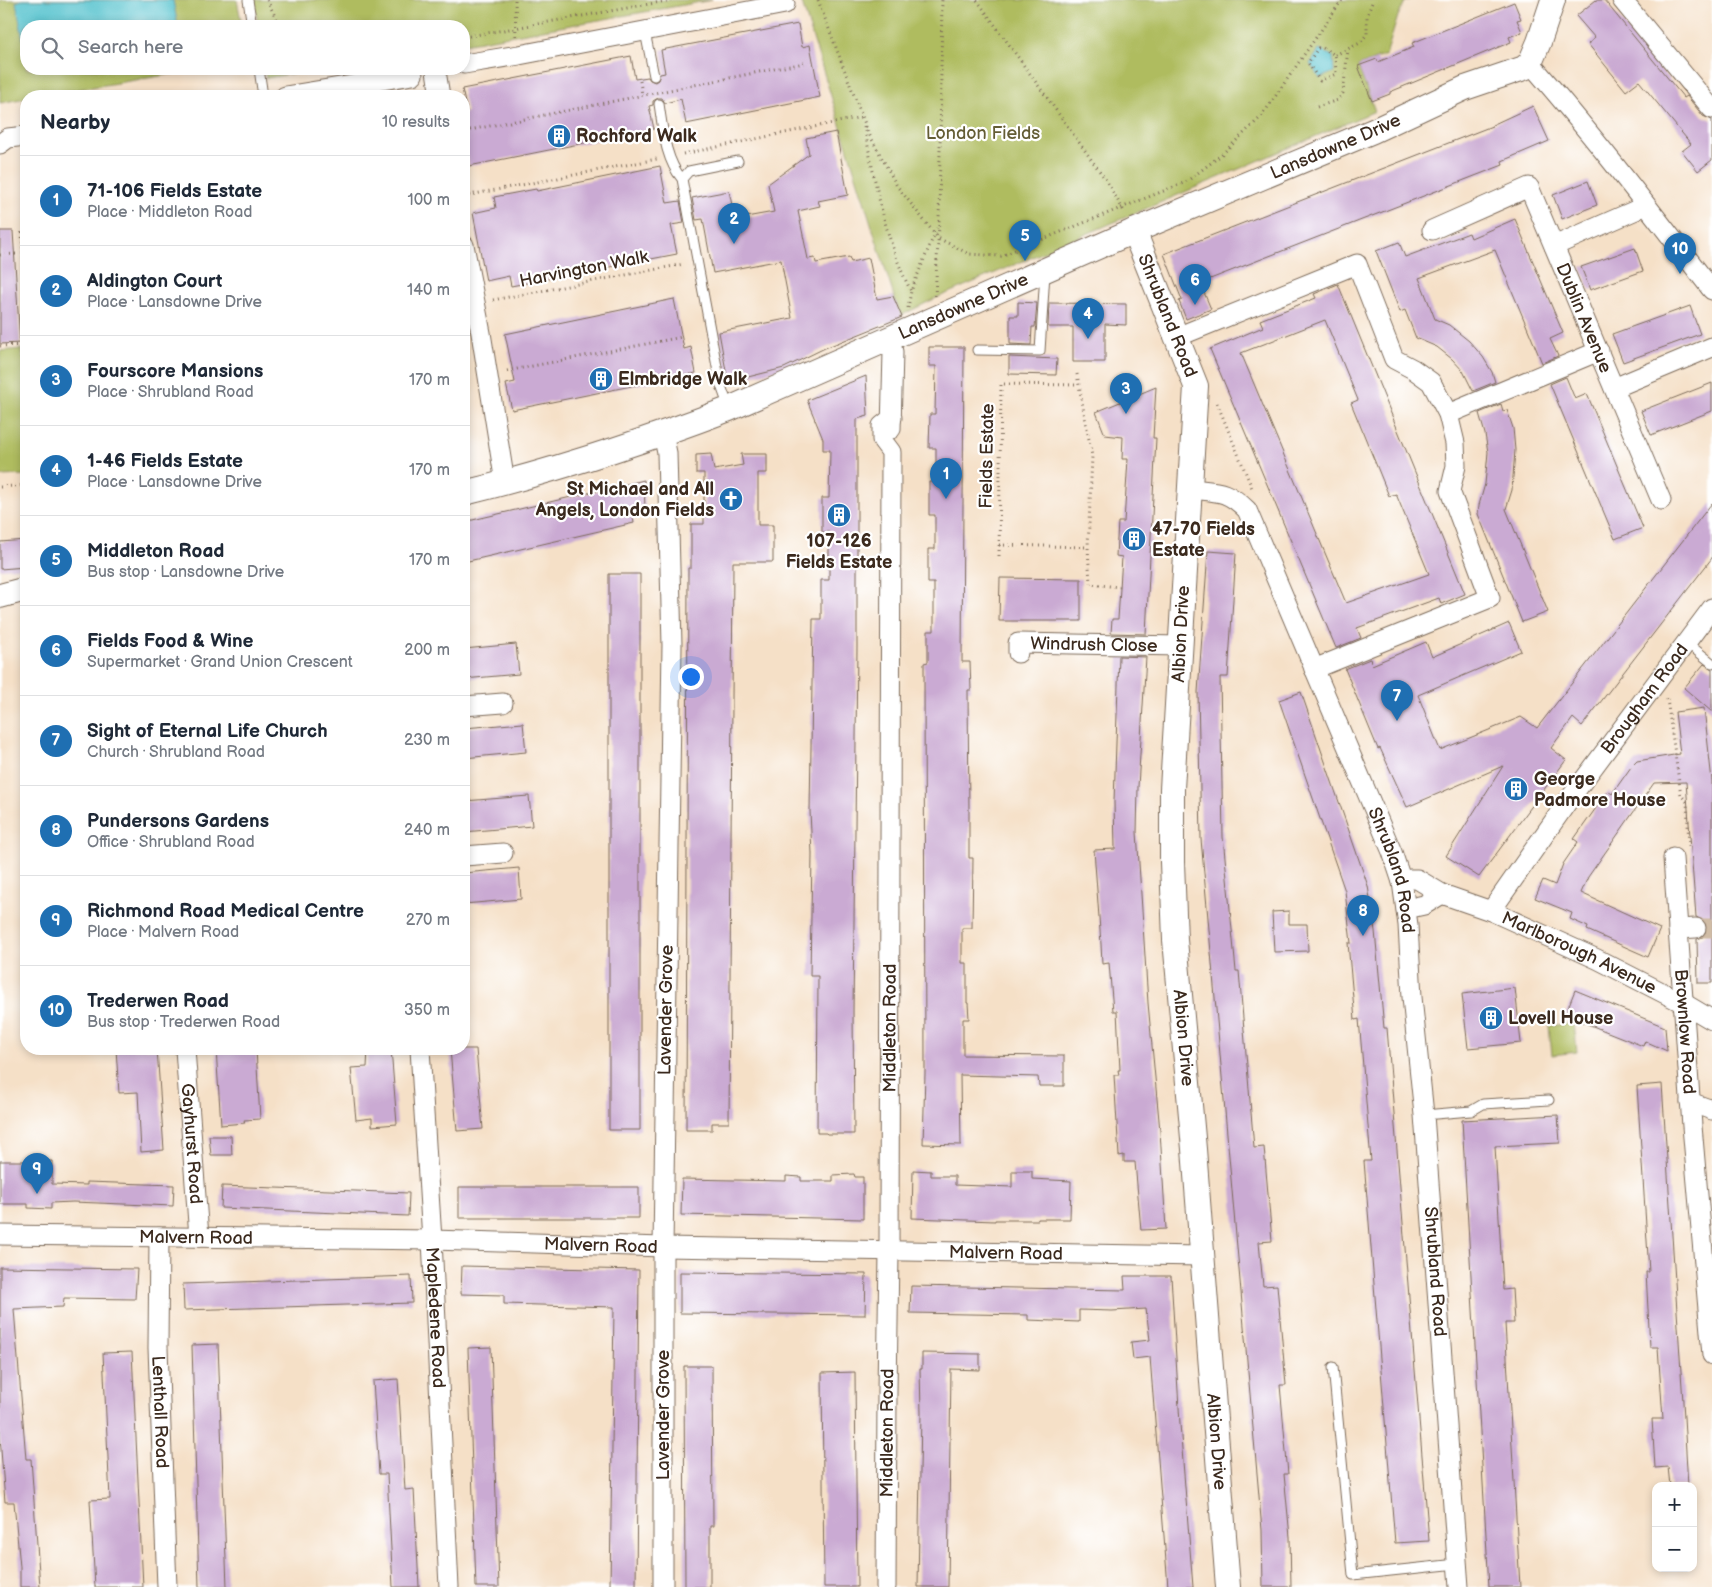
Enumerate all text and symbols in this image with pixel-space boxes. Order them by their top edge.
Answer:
search box [20,20,470,75]
icon: search [38,34,66,62]
text: Search here [78,36,183,59]
street label: Lansdowne Drive [1267,109,1404,183]
text: Nearby [40,110,110,135]
text: 10 results [382,113,450,132]
building icon: Rochford Walk [546,123,572,149]
park label: London Fields [926,123,1040,144]
place label: Rochford Walk [576,126,697,147]
text: 71-106 Fields Estate [87,180,262,203]
text: 1 [53,191,59,210]
text: 100 m [407,191,450,210]
text: Place · Middleton Road [87,203,252,222]
pin: 2 [718,203,750,244]
pin: 5 [1009,220,1041,261]
pin: 10 [1664,233,1696,274]
street label: Harvington Walk [518,246,651,292]
street label: Shrubland Road [1134,251,1202,380]
street label: Dublin Avenue [1552,260,1617,376]
pin: 6 [1179,264,1211,305]
street label: Lansdowne Drive [895,268,1032,344]
text: Aldington Court [87,270,222,293]
text: 2 [51,281,61,300]
text: 140 m [407,281,450,300]
text: Place · Lansdowne Drive [87,293,262,312]
pin: 4 [1072,298,1104,339]
text: Fourscore Mansions [87,360,263,383]
building icon: Elmbridge Walk [588,366,614,392]
place label: Elmbridge Walk [618,369,748,390]
text: 3 [51,371,61,390]
text: 170 m [409,371,450,390]
pin: 3 [1110,373,1142,414]
text: Place · Shrubland Road [87,383,254,402]
street label: Fields Estate [976,403,998,509]
text: 1-46 Fields Estate [87,450,243,473]
pin: 1 [930,458,962,499]
text: 4 [51,461,61,480]
text: 170 m [409,461,450,480]
text: Place · Lansdowne Drive [87,473,262,492]
place label: St Michael and All Angels, London Fields [535,479,714,521]
church icon: St Michael and All Angels, London Fields [718,486,744,512]
building icon: 107-126 Fields Estate [826,502,852,528]
place label: 47-70 Fields Estate [1152,519,1255,561]
building icon: 47-70 Fields Estate [1121,526,1147,552]
place label: 107-126 Fields Estate [786,531,892,573]
text: Middleton Road [87,540,224,563]
text: 5 [51,551,61,570]
text: 170 m [409,551,450,570]
text: Bus stop · Lansdowne Drive [87,563,284,582]
street label: Albion Drive [1168,585,1194,683]
text: Fields Food & Wine [87,630,253,653]
street label: Windrush Close [1030,633,1158,656]
street label: Brougham Road [1596,639,1692,758]
text: 6 [51,641,61,660]
text: 200 m [404,641,450,660]
text: Supermarket · Grand Union Crescent [87,653,353,672]
your location [678,664,704,690]
pin: 7 [1381,680,1413,721]
text: Sight of Eternal Life Church [87,720,328,743]
text: 7 [52,731,60,750]
text: 230 m [404,731,450,750]
text: Church · Shrubland Road [87,743,265,762]
place label: George Padmore House [1534,769,1666,811]
building icon: George Padmore House [1503,776,1529,802]
street label: Shrubland Road [1364,804,1419,934]
text: Pundersons Gardens [87,810,269,833]
text: 8 [51,821,61,840]
text: 240 m [404,821,450,840]
text: Office · Shrubland Road [87,833,255,852]
pin: 8 [1347,895,1379,936]
text: Richmond Road Medical Centre [87,900,364,923]
street label: Marlborough Avenue [1499,907,1660,998]
text: 9 [51,911,61,930]
text: 270 m [406,911,450,930]
text: Place · Malvern Road [87,923,239,942]
street label: Lavender Grove [654,944,678,1075]
street label: Middleton Road [879,964,900,1092]
street label: Brownlow Road [1670,968,1700,1095]
street label: Albion Drive [1169,989,1199,1087]
text: Trederwen Road [87,990,229,1013]
text: 10 [48,1001,64,1020]
text: 350 m [404,1001,450,1020]
building icon: Lovell House [1478,1005,1504,1031]
place label: Lovell House [1508,1008,1613,1029]
text: Bus stop · Trederwen Road [87,1013,280,1032]
street label: Gayhurst Road [177,1083,207,1205]
pin: 9 [21,1153,53,1194]
street label: Shrubland Road [1420,1206,1451,1337]
street label: Malvern Road [139,1226,253,1248]
street label: Malvern Road [544,1233,658,1257]
street label: Malvern Road [949,1241,1063,1264]
street label: Mapledene Road [422,1247,450,1389]
street label: Lavender Grove [653,1349,674,1480]
street label: Lenthall Road [148,1355,173,1469]
street label: Middleton Road [876,1368,898,1497]
street label: Albion Drive [1202,1392,1231,1491]
map controls [1652,1482,1697,1572]
button: + [1652,1482,1697,1527]
button: − [1652,1527,1697,1572]

